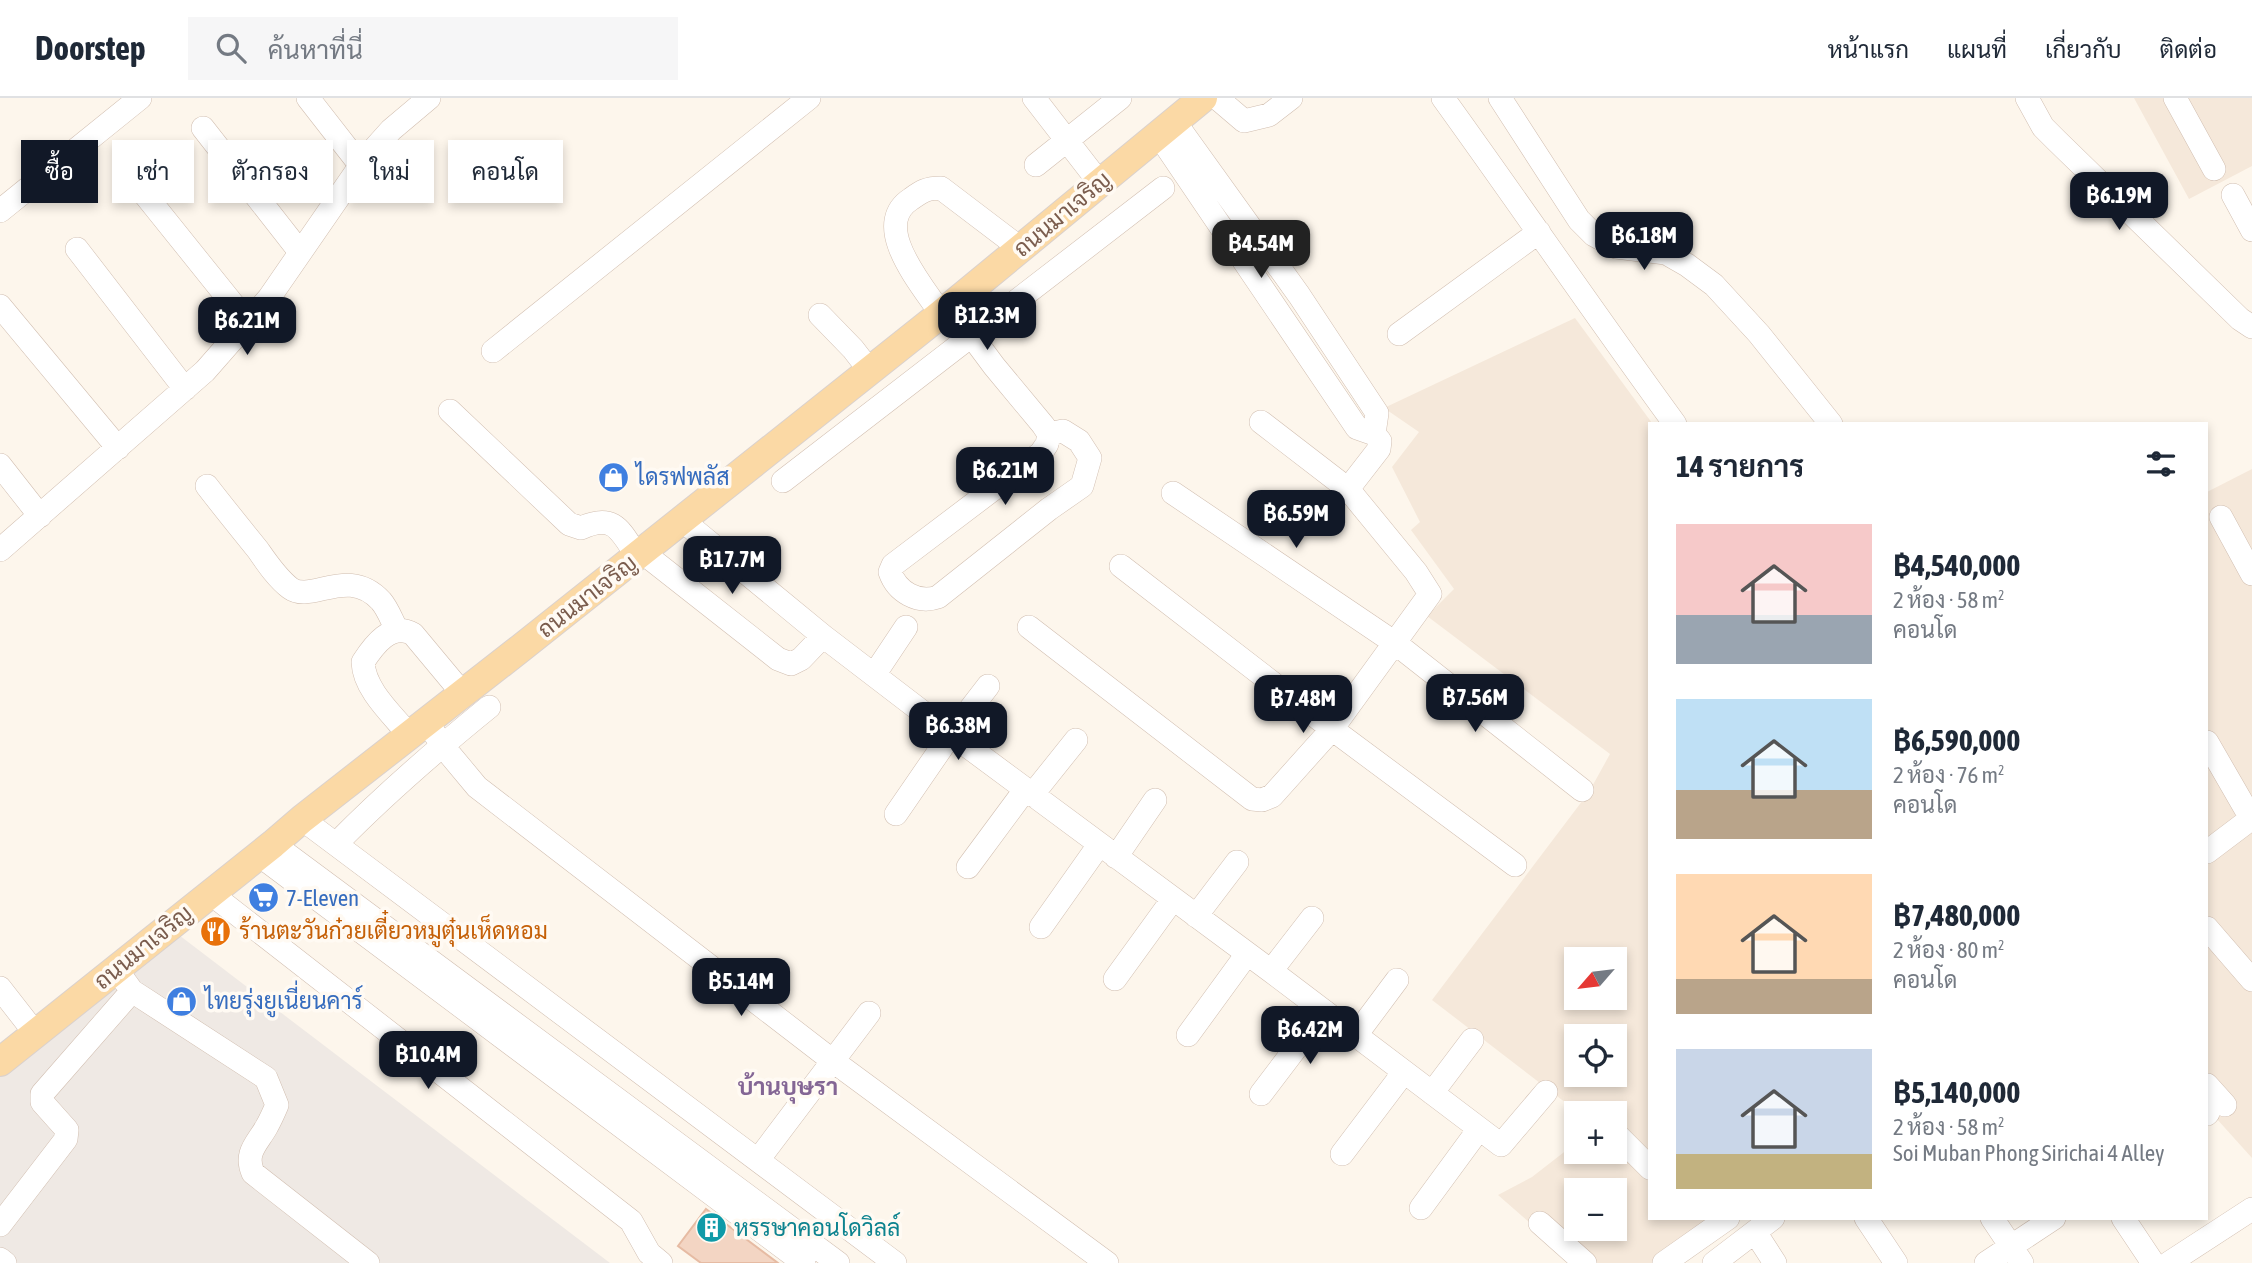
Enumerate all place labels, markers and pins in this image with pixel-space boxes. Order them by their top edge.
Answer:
pin: ฿6.19M [2062,172,2176,232]
pin: ฿6.18M [1587,212,1701,272]
pin: ฿4.54M [1204,220,1318,280]
pin: ฿12.3M [930,292,1044,352]
pin: ฿6.21M [190,298,304,357]
pin: ฿6.21M [948,448,1062,507]
shop icon: ไดรฟพลัส [596,460,630,494]
place label: ไดรฟพลัส [634,461,730,490]
pin: ฿6.59M [1239,490,1353,550]
pin: ฿17.7M [675,536,789,596]
pin: ฿7.56M [1418,674,1532,734]
pin: ฿7.48M [1246,676,1360,735]
pin: ฿6.38M [901,702,1015,762]
supermarket icon: 7-Eleven [246,881,280,915]
place label: 7-Eleven [286,885,359,911]
place label: ร้านตะวันก๋วยเตี๋ยวหมูตุ๋นเห็ดหอม [239,909,548,948]
restaurant icon: ร้านตะวันก๋วยเตี๋ยวหมูตุ๋นเห็ดหอม [199,914,233,948]
pin: ฿5.14M [684,958,798,1018]
place label: ไทยรุ่งยูเนี่ยนคาร์ [203,980,363,1018]
shop icon: ไทยรุ่งยูเนี่ยนคาร์ [165,984,199,1018]
pin: ฿6.42M [1253,1006,1367,1066]
pin: ฿10.4M [371,1032,485,1091]
building icon: หรรษาคอนโดวิลล์ [694,1211,728,1245]
place label: หรรษาคอนโดวิลล์ [734,1212,900,1241]

